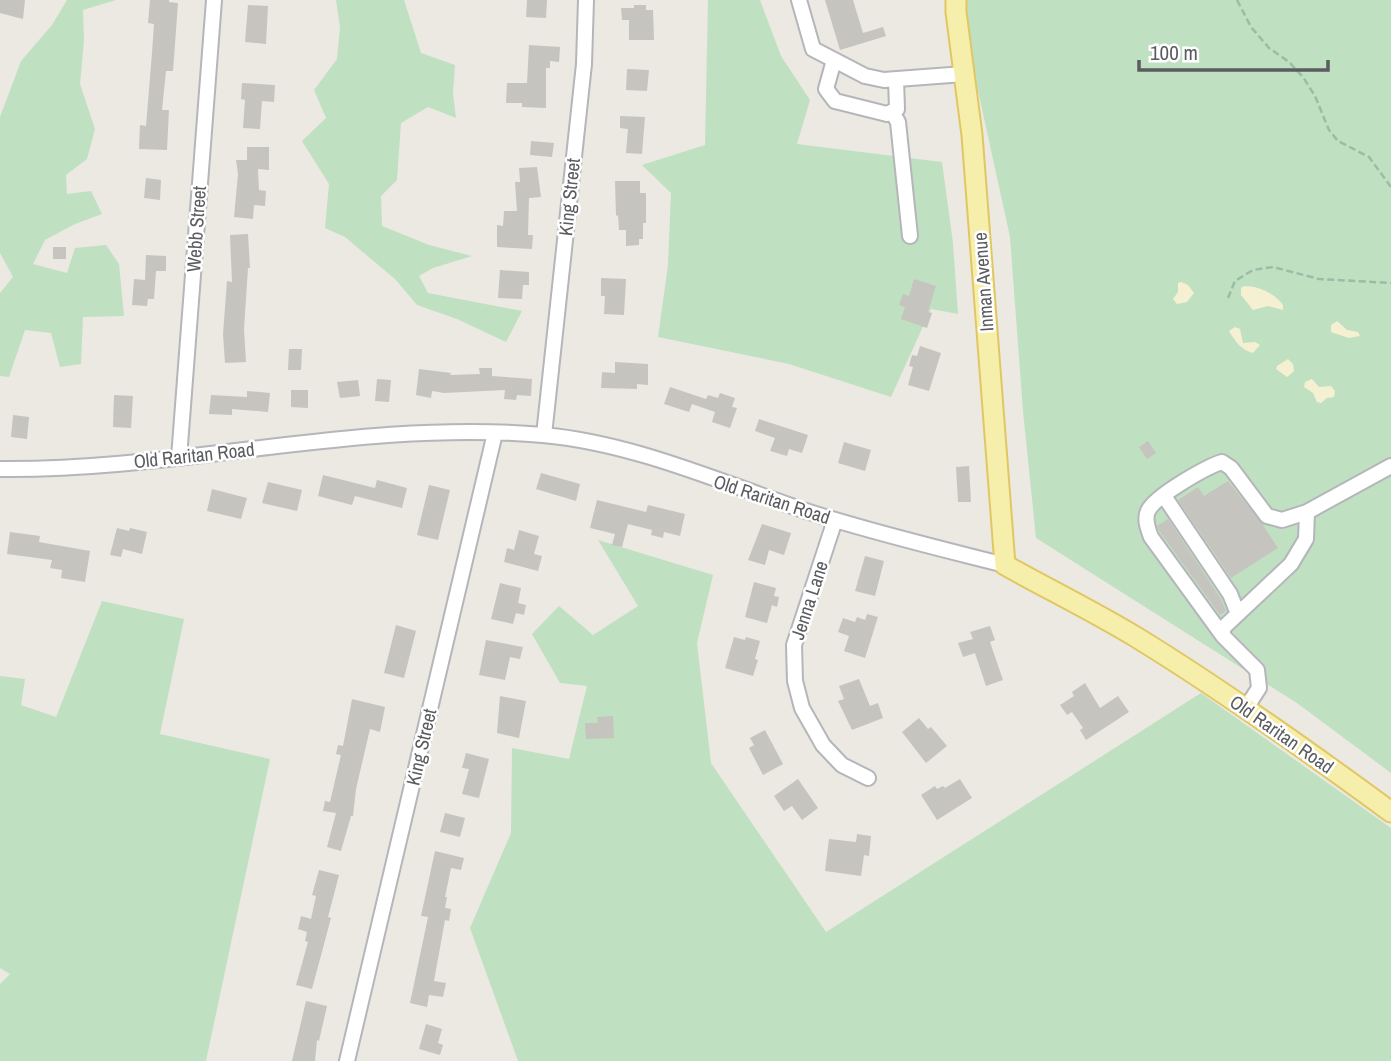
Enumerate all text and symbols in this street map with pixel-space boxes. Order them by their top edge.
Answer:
scale bar [1139,28,1328,72]
text: 100 m [1150,38,1198,67]
street label: King Street [552,156,586,237]
street label: Webb Street [180,184,212,273]
street label: Inman Avenue [967,232,999,332]
street label: Old Raritan Road [132,436,256,474]
street label: Old Raritan Road [710,468,834,530]
street label: Jenna Lane [784,557,834,643]
street label: Old Raritan Road [1225,689,1339,779]
street label: King Street [400,705,443,788]

